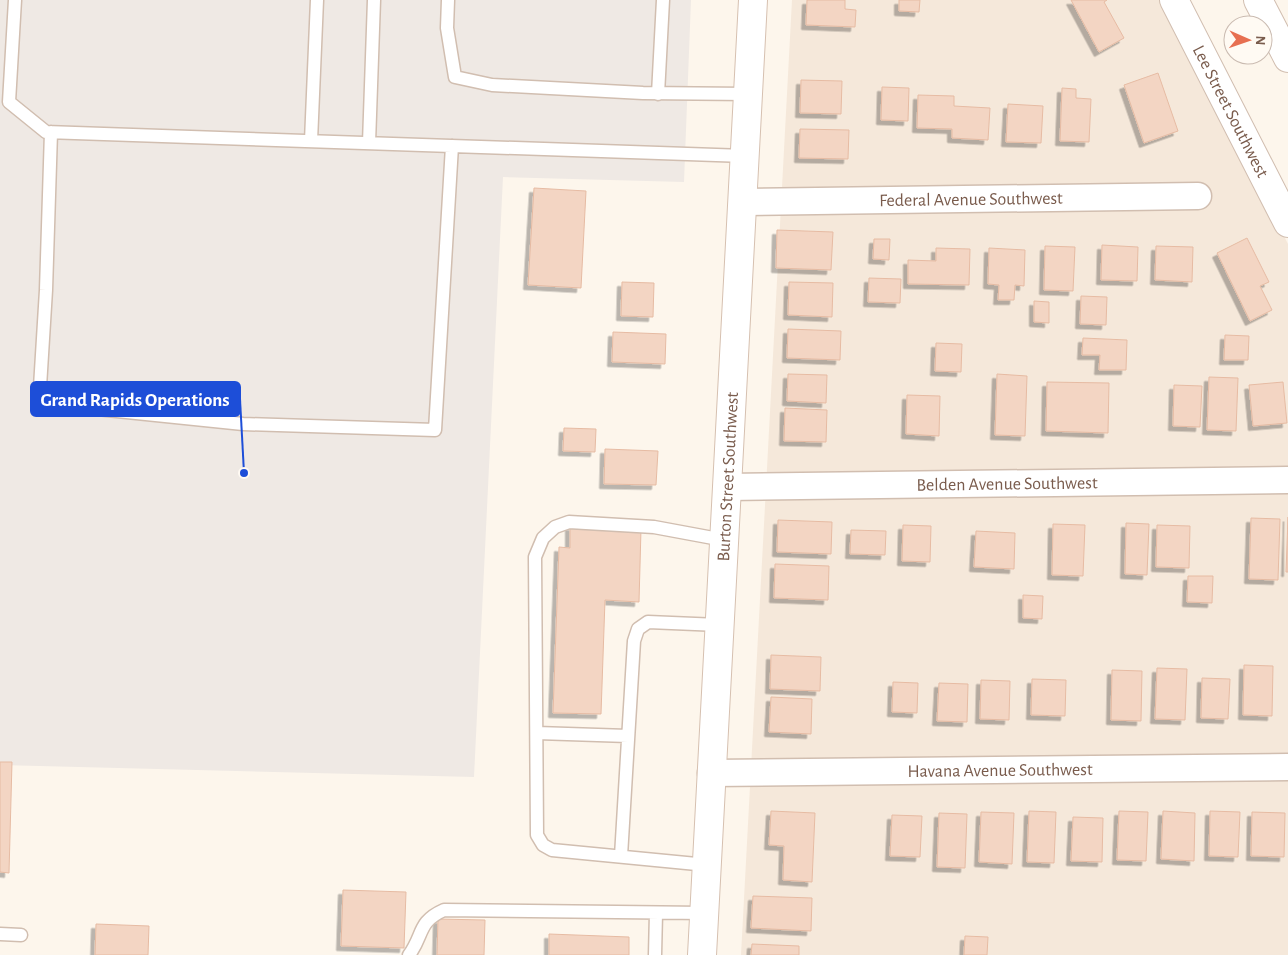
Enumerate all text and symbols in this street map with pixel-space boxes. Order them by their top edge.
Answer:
north arrow [1223,15,1273,65]
text: N [1253,35,1267,46]
street label: Lee Street Southwest [1189,43,1271,181]
street label: Federal Avenue Southwest [879,190,1063,210]
callout: Grand Rapids Operations [31,382,240,416]
text: Grand Rapids Operations [40,391,230,410]
street label: Burton Street Southwest [715,391,742,562]
street label: Belden Avenue Southwest [916,474,1098,495]
street label: Havana Avenue Southwest [907,761,1093,781]

